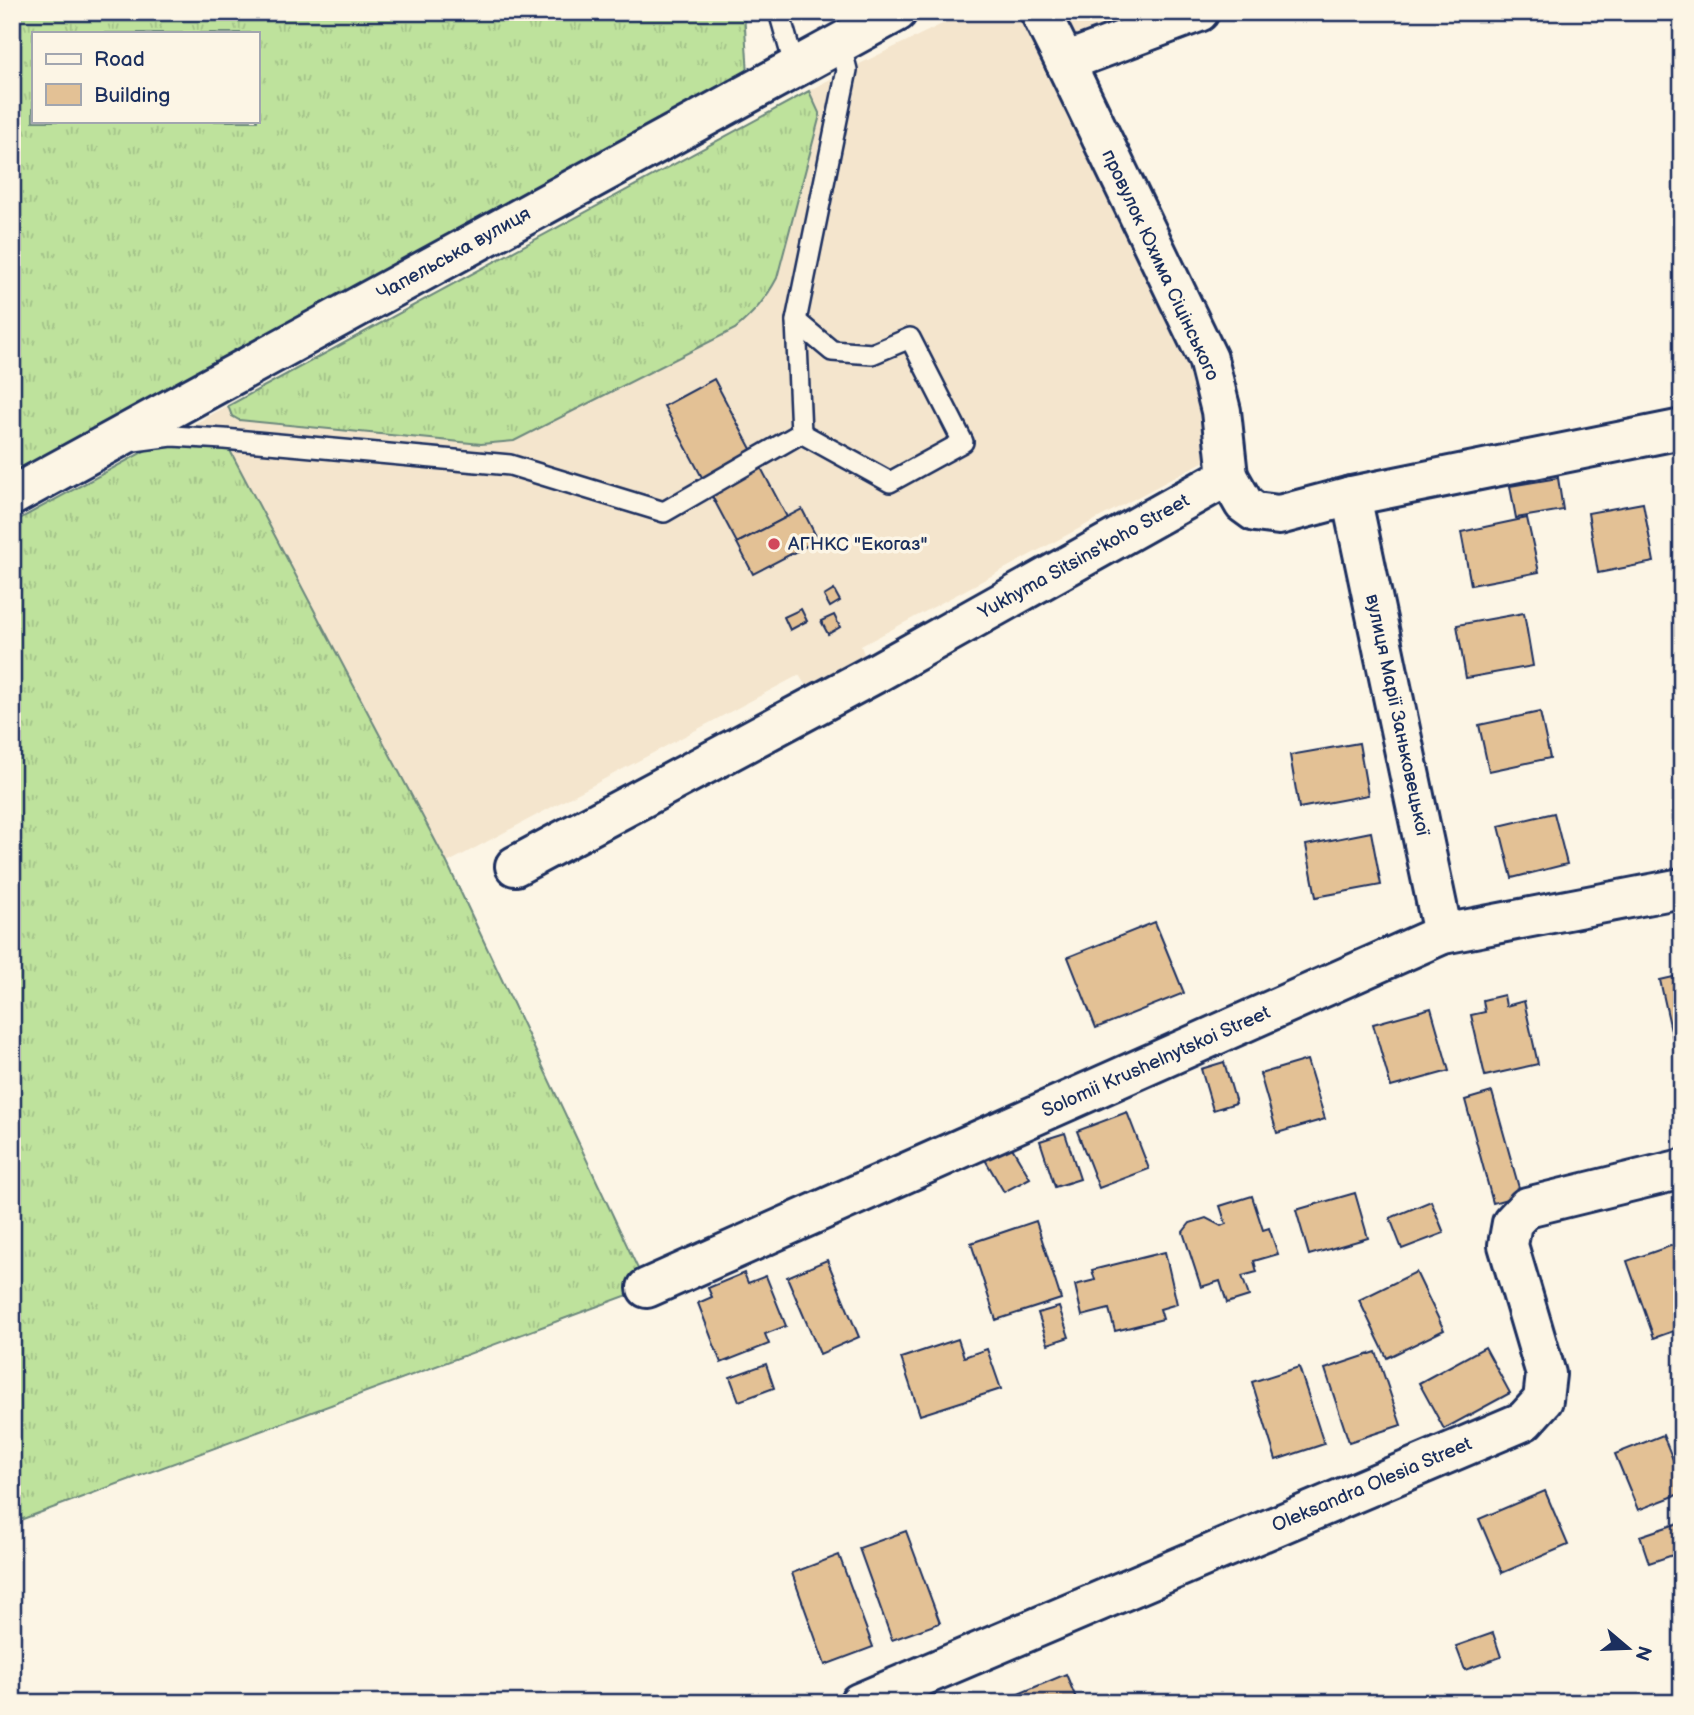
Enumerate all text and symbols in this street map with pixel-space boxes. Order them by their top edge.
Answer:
legend [32,32,259,122]
text: Road [94,47,145,72]
text: Building [94,83,170,108]
street label: провулок Юхима Сіцінського [1096,146,1224,384]
street label: Чапельська вулиця [373,202,535,306]
street label: Yukhyma Sitsins'koho Street [974,489,1194,625]
place label: АГНКС "Екогаз" [787,533,928,556]
marker: АГНКС "Екогаз" [766,536,782,552]
street label: вулиця Марії Заньковецької [1360,592,1434,839]
street label: Solomii Krushelnytskoi Street [1038,1001,1274,1123]
street label: Oleksandra Olesia Street [1269,1432,1475,1538]
north arrow [1592,1614,1662,1684]
text: N [1629,1643,1656,1664]

